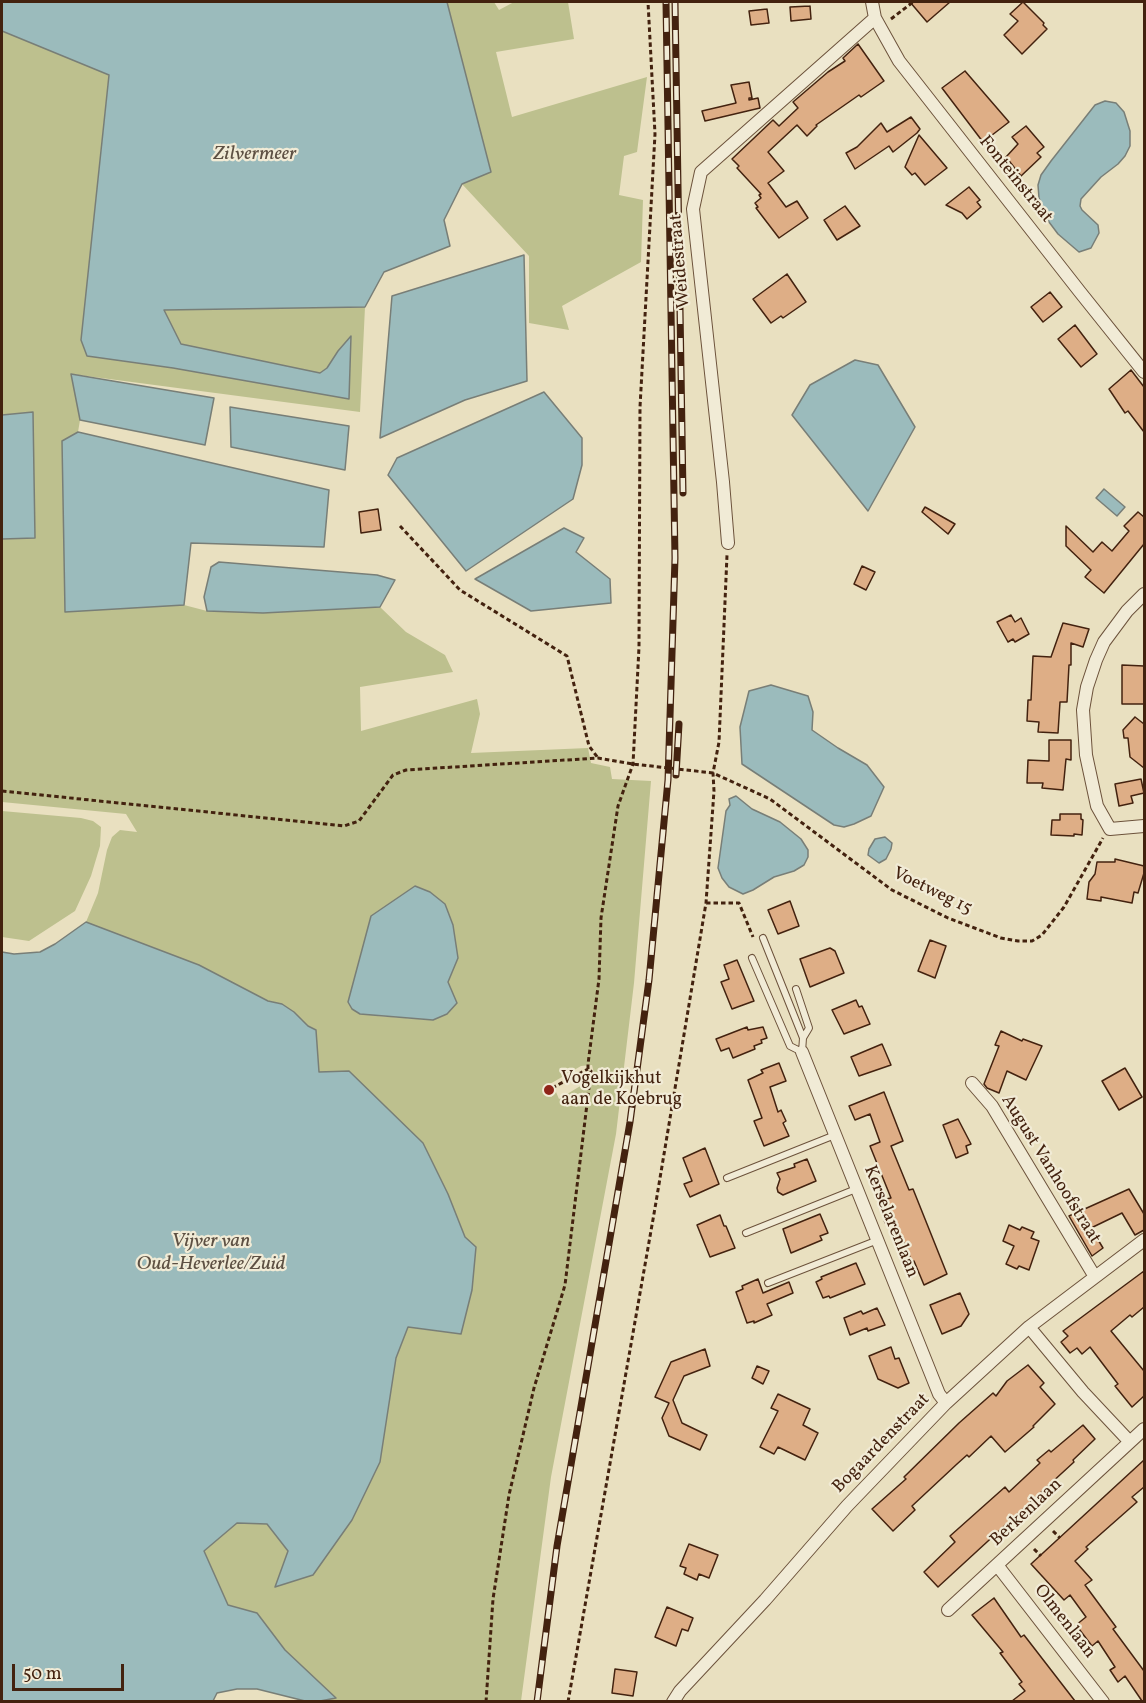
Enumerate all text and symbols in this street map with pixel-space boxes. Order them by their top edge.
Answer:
street label: Fonteinstraat [973,132,1057,228]
water label: Zilvermeer [214,143,296,167]
street label: Weidestraat [666,213,696,309]
street label: Voetweg 15 [889,863,975,921]
place label: Vogelkijkhut aan de Koebrug [561,1069,682,1112]
marker: Vogelkijkhut aan de Koebrug [542,1083,556,1097]
street label: August Vanhoofstraat [995,1092,1105,1248]
street label: Kerselarenlaan [858,1163,922,1281]
water label: Vijver van Oud-Heverlee/Zuid [137,1230,285,1277]
street label: Bogaardenstraat [829,1390,935,1498]
street label: Berkenlaan [987,1474,1067,1552]
street label: Olmenlaan [1028,1581,1100,1663]
scale bar [15,1652,128,1690]
text: 50 m [23,1662,62,1687]

